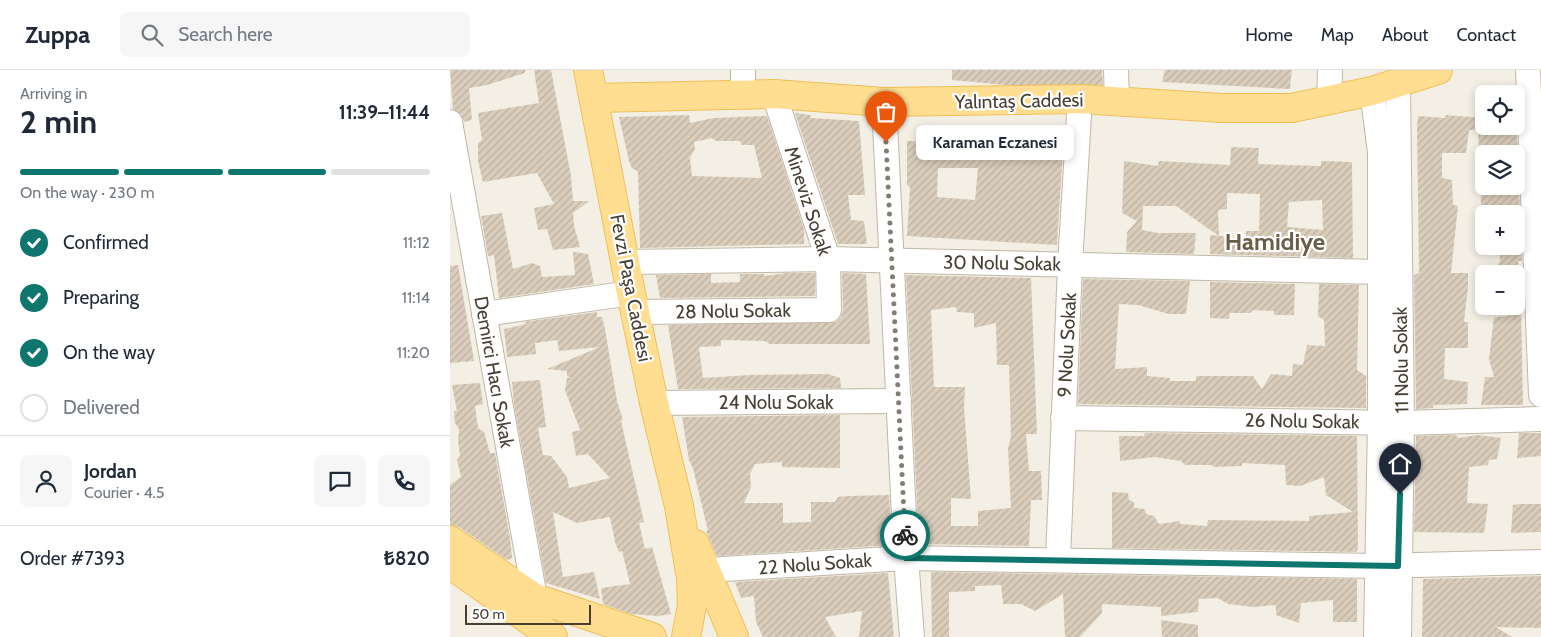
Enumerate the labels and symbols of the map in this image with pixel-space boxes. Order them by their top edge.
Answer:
street label: Yalıntaş Caddesi [953,88,1084,114]
pin [865,91,907,142]
callout: Karaman Eczanesi [916,124,1074,160]
street label: Mineviz Sokak [779,143,837,259]
street label: Fevzi Paşa Caddesi [605,212,657,364]
district label: Hamidiye [1225,227,1325,256]
street label: 30 Nolu Sokak [943,250,1062,276]
street label: 9 Nolu Sokak [1053,292,1081,398]
street label: Demirci Hacı Sokak [469,294,519,450]
street label: 28 Nolu Sokak [675,298,791,324]
street label: 11 Nolu Sokak [1389,306,1413,413]
street label: 24 Nolu Sokak [718,391,834,414]
street label: 26 Nolu Sokak [1244,408,1360,434]
pin [1379,443,1421,494]
courier [880,510,930,560]
street label: 22 Nolu Sokak [757,549,873,579]
scale bar [465,602,591,625]

